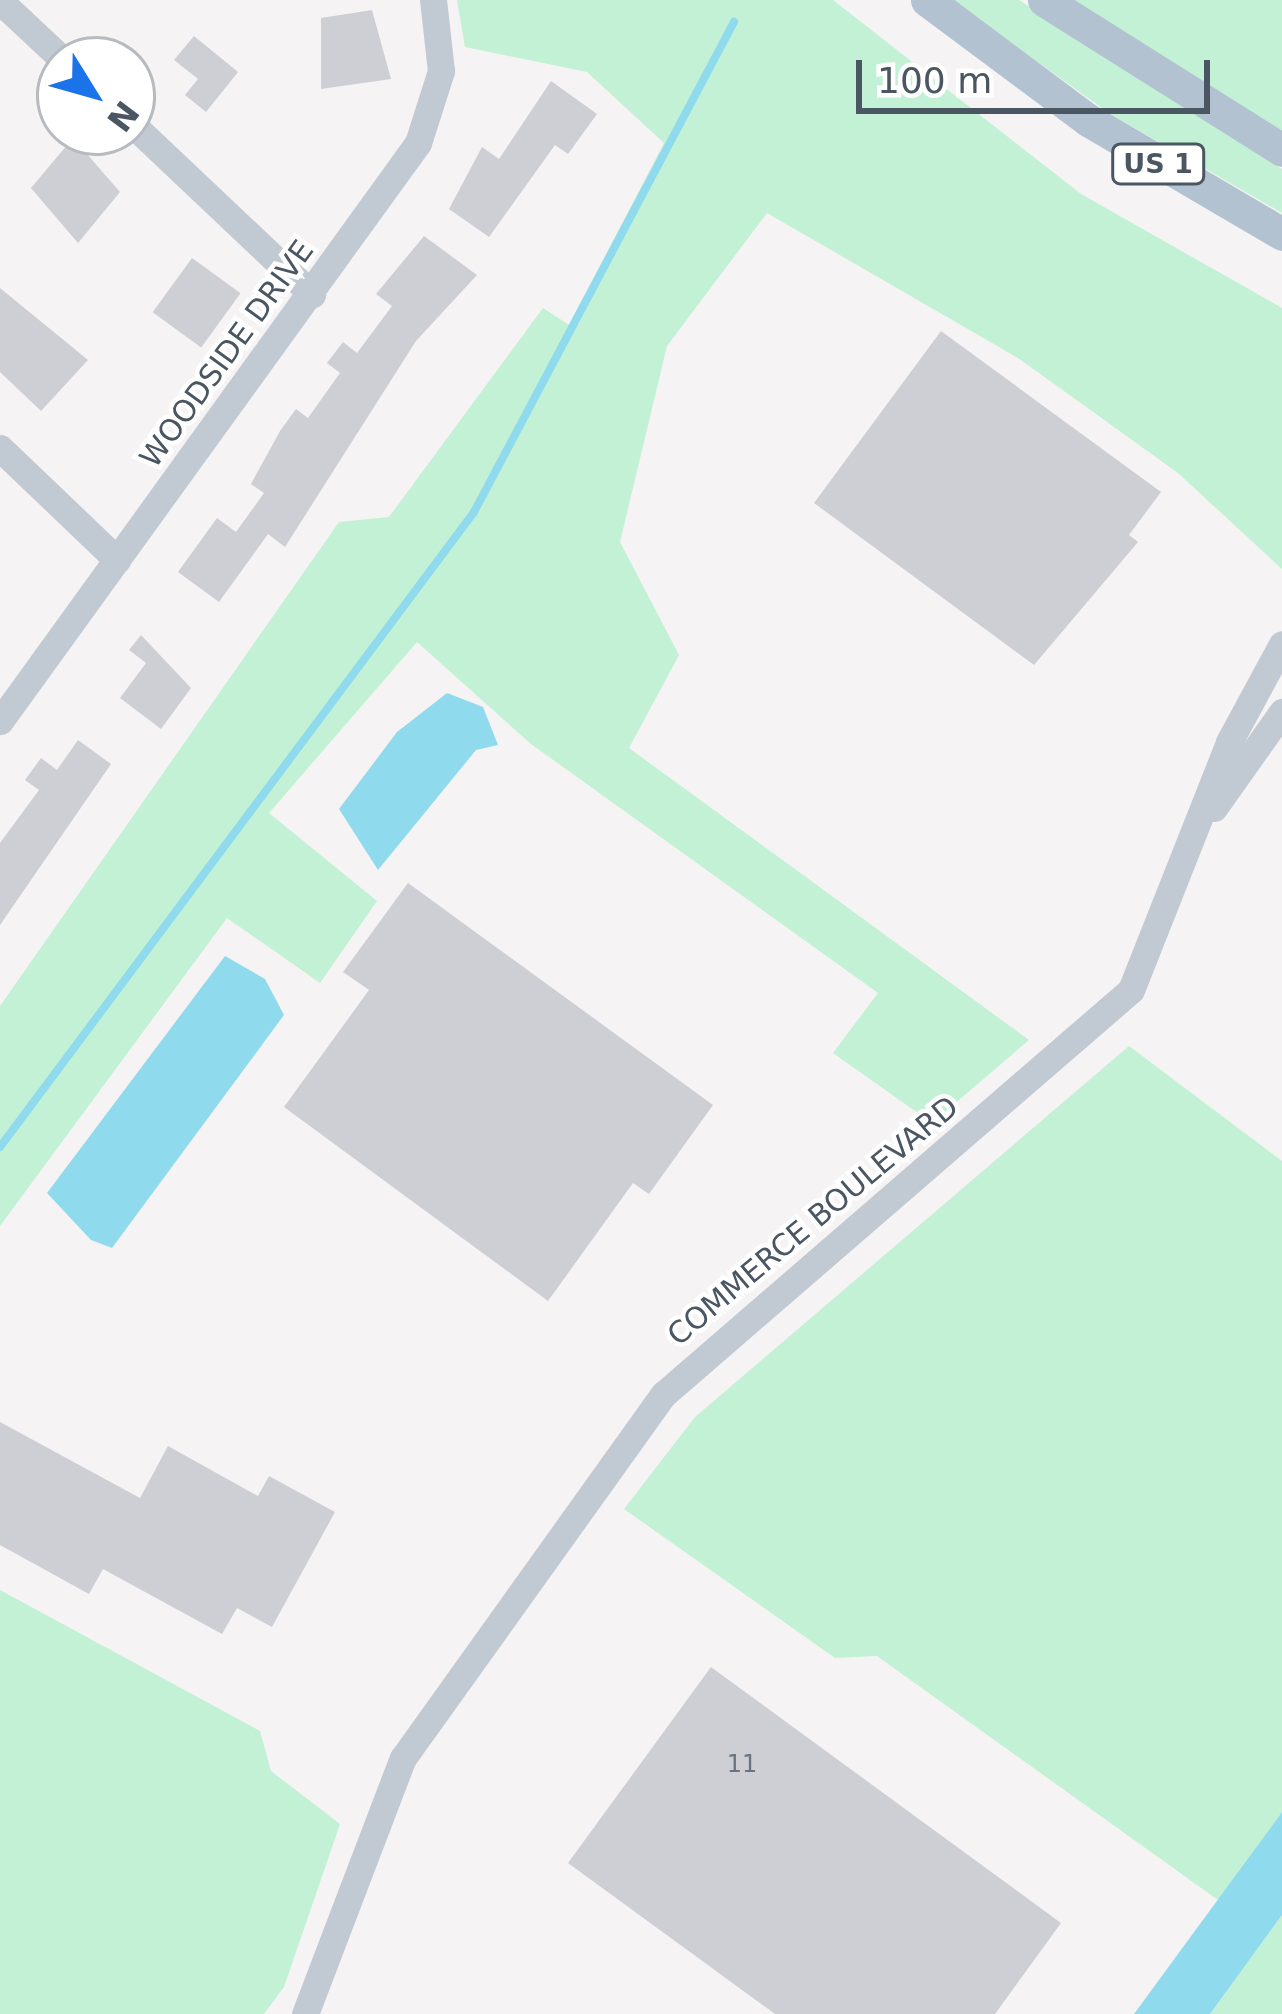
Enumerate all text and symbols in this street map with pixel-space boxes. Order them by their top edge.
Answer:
north arrow [36,36,156,156]
scale bar [862,36,1216,110]
text: 100 m [877,60,992,101]
text: N [99,93,147,139]
road number: US 1 [1110,143,1206,185]
street label: WOODSIDE DRIVE [133,233,321,475]
street label: COMMERCE BOULEVARD [660,1089,966,1353]
house number: 11 [727,1751,757,1779]

